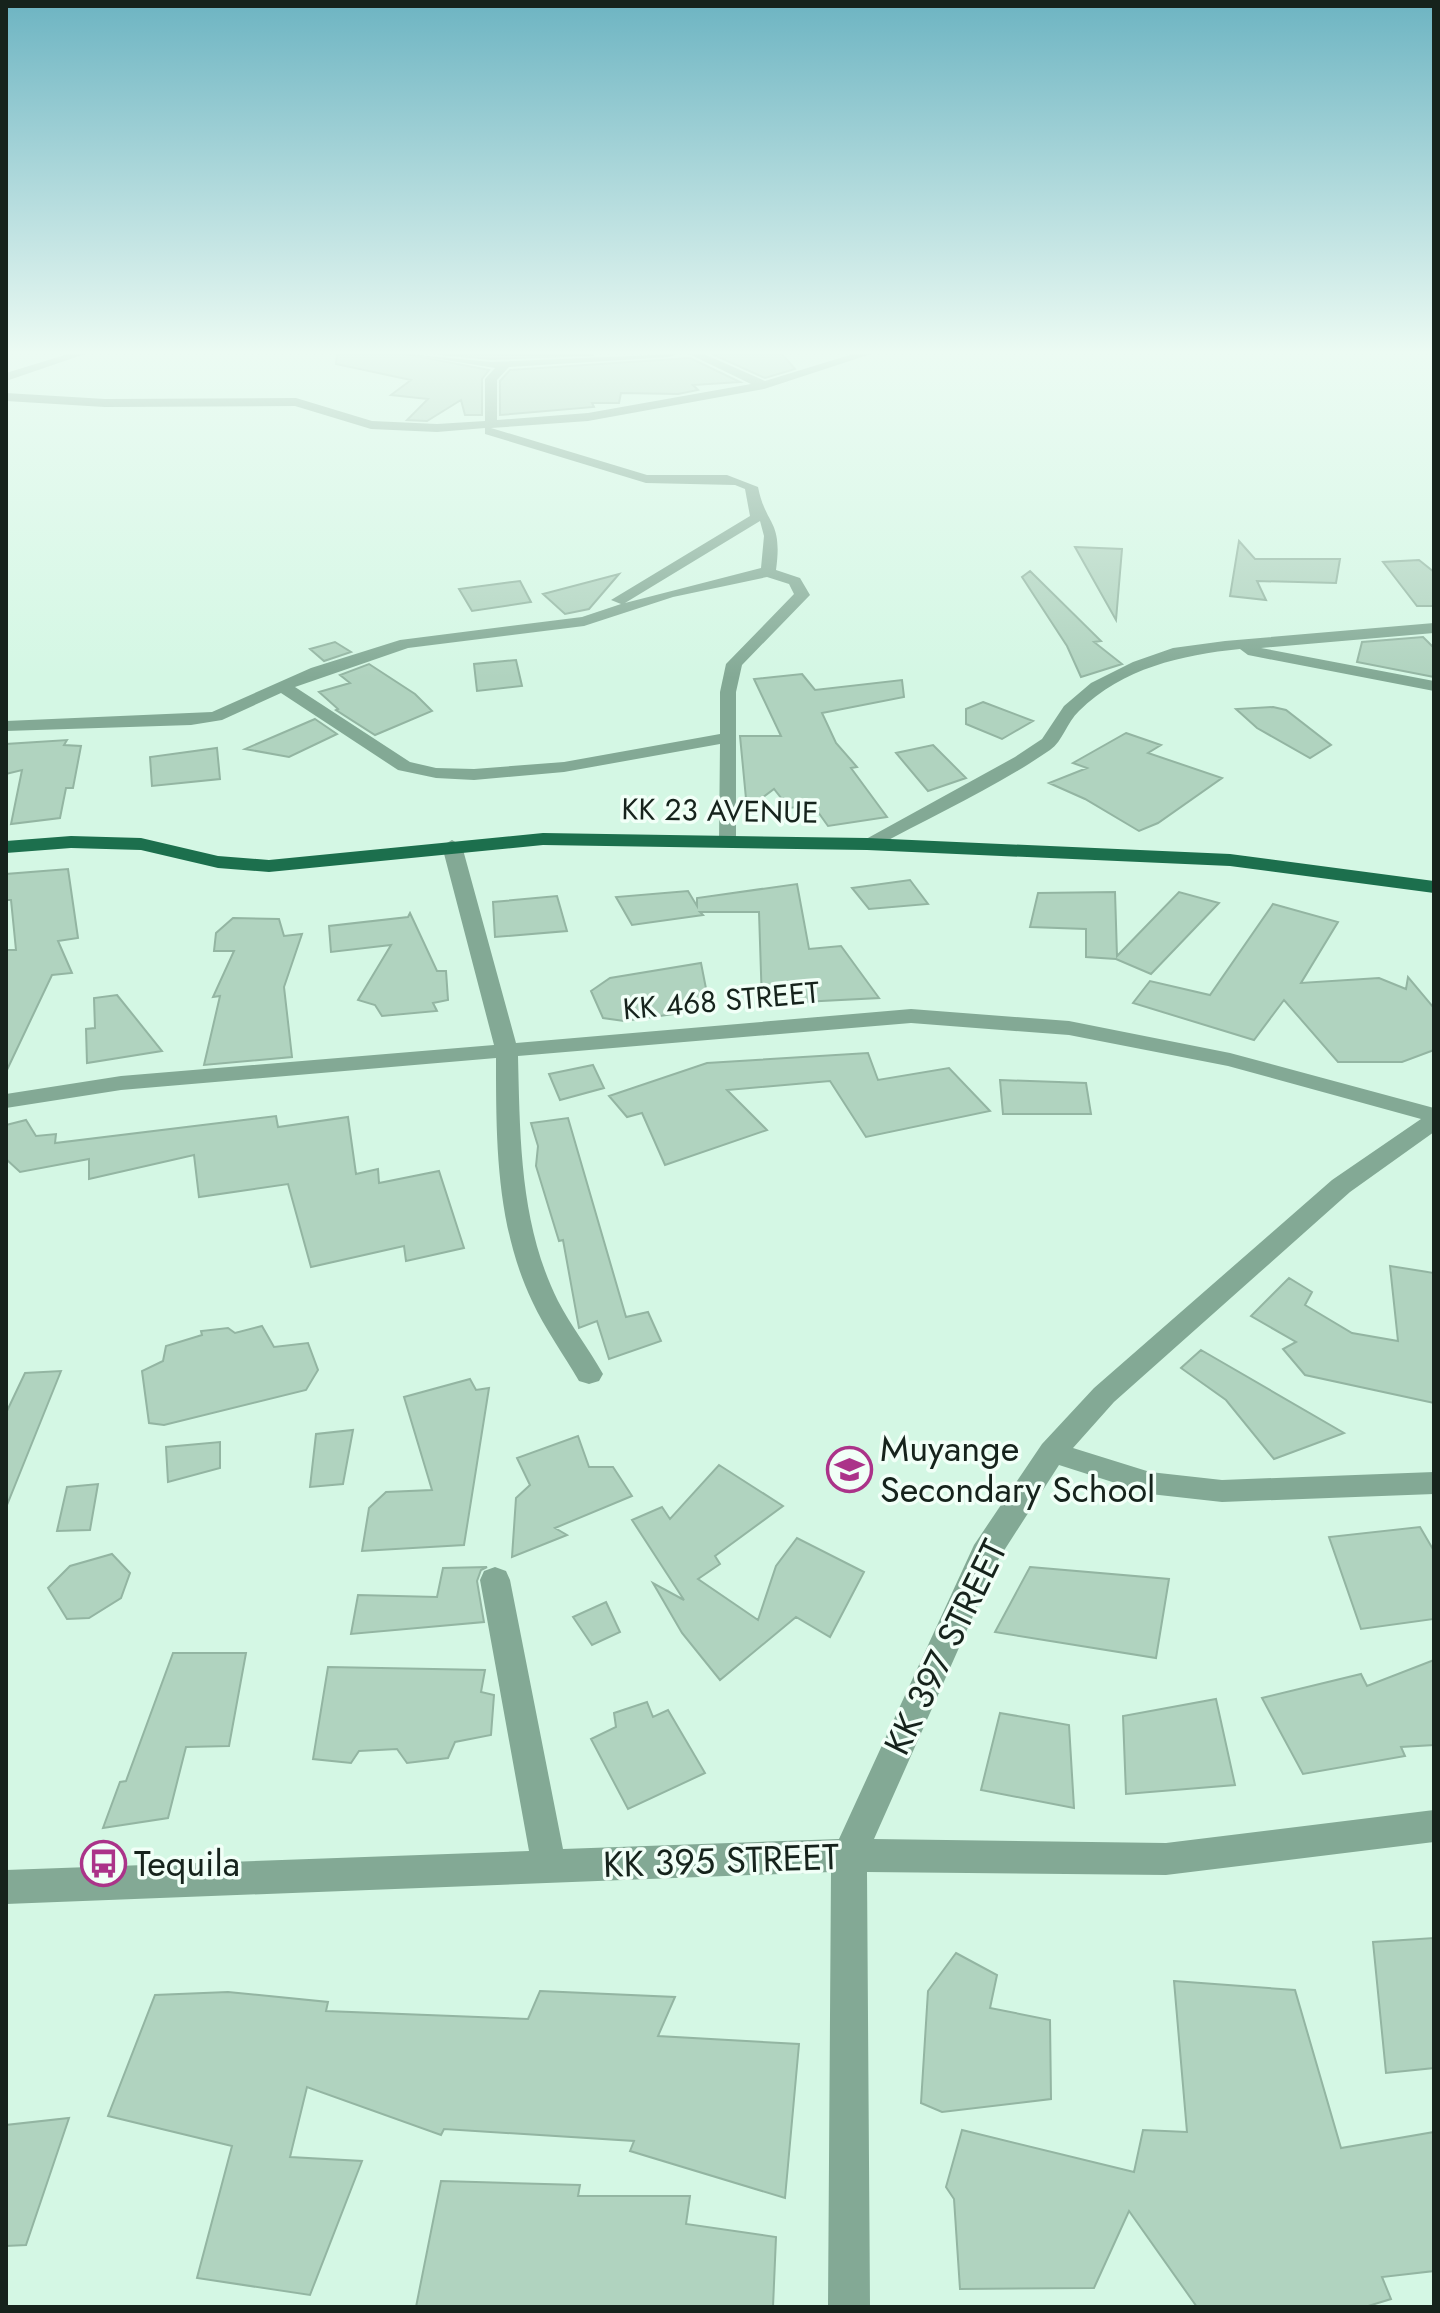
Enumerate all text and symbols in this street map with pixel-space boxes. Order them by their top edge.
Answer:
street label: KK 23 AVENUE [621,787,819,834]
street label: KK 468 STREET [621,970,821,1031]
place label: Muyange Secondary School [880,1422,1155,1515]
school or university icon: Muyange Secondary School [825,1445,873,1493]
street label: KK 397 STREET [870,1530,1020,1763]
street label: KK 395 STREET [602,1830,840,1890]
place label: Tequila [134,1837,240,1889]
bus stop icon: Tequila [79,1839,127,1887]

